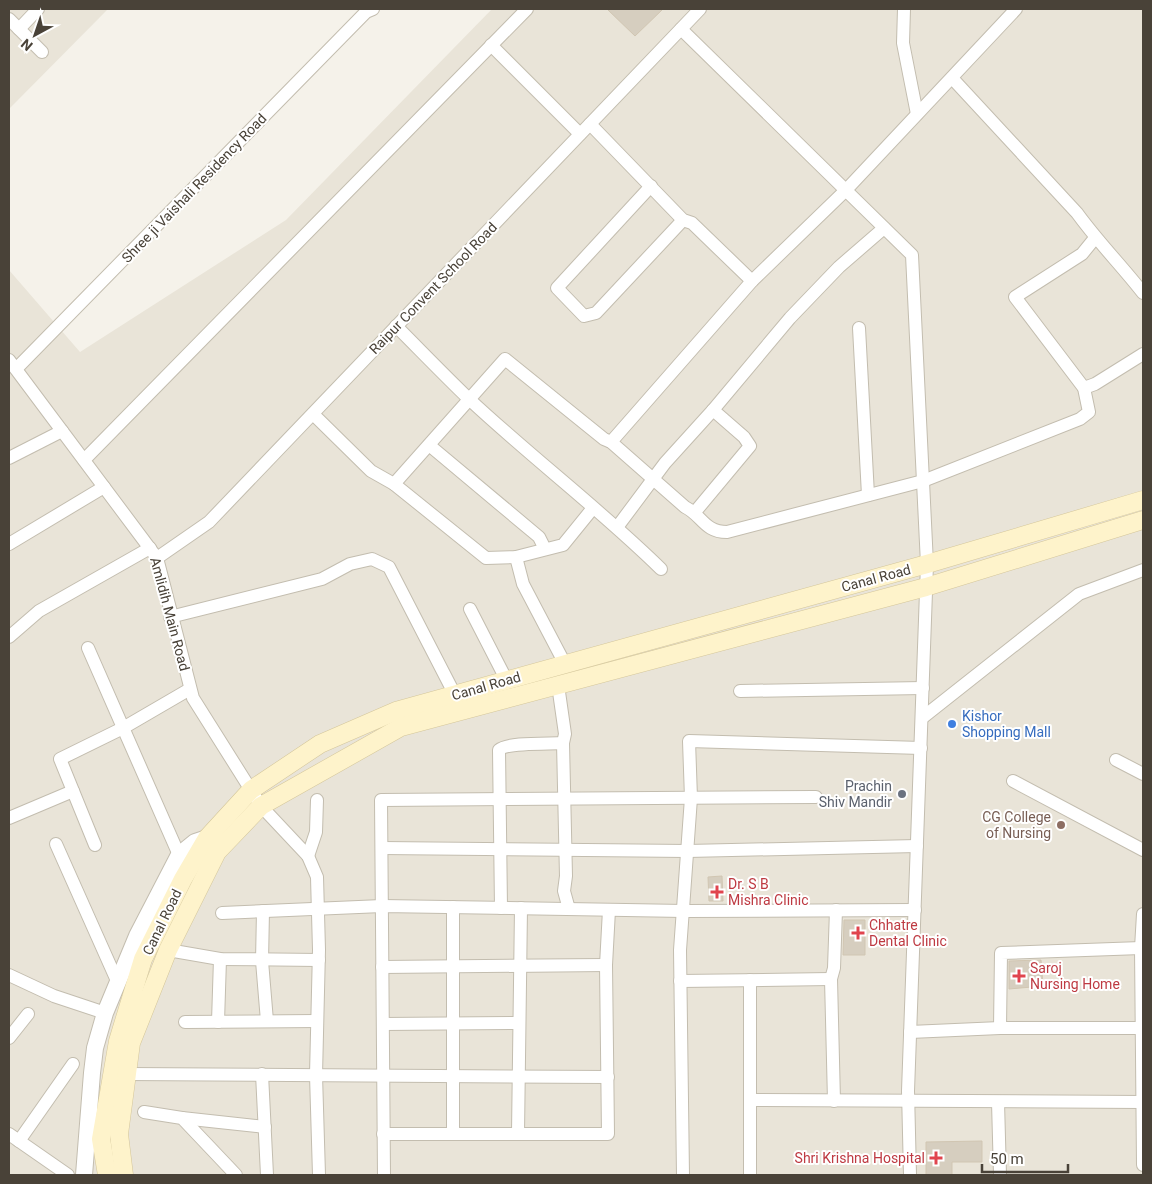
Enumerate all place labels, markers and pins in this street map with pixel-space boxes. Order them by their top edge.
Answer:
place label: Kishor Shopping Mall [962,708,1051,740]
marker: Kishor Shopping Mall [946,718,958,730]
place label: Prachin Shiv Mandir [819,778,892,810]
marker: Prachin Shiv Mandir [896,788,908,800]
place label: CG College of Nursing [982,809,1051,841]
marker: CG College of Nursing [1055,819,1067,831]
place label: Dr. S B Mishra Clinic [728,876,809,908]
marker: Dr. S B Mishra Clinic [710,885,724,899]
place label: Chhatre Dental Clinic [869,917,947,949]
marker: Chhatre Dental Clinic [851,926,865,940]
place label: Saroj Nursing Home [1030,960,1120,992]
marker: Saroj Nursing Home [1012,969,1026,983]
place label: Shri Krishna Hospital [795,1150,925,1166]
marker: Shri Krishna Hospital [929,1151,943,1165]

